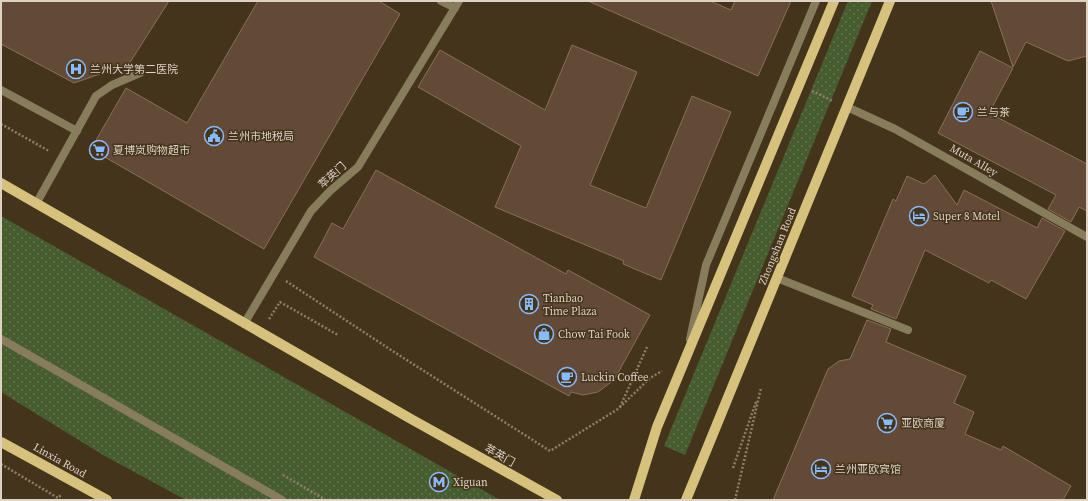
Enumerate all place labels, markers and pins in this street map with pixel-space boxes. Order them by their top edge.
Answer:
hospital icon: 兰州大学第二医院 [65,58,87,80]
place label: 兰州大学第二医院 [90,62,178,77]
cafe icon: 兰与茶 [952,101,974,123]
place label: 兰与茶 [977,105,1010,120]
public building icon: 兰州市地税局 [203,125,225,147]
place label: 兰州市地税局 [228,129,294,144]
supermarket icon: 夏博岚购物超市 [88,139,110,161]
place label: 夏博岚购物超市 [113,143,190,158]
hotel icon: Super 8 Motel [908,205,930,227]
place label: Super 8 Motel [933,209,1000,224]
place label: Tianbao Time Plaza [543,291,597,319]
building icon: Tianbao Time Plaza [518,293,540,315]
shop icon: Chow Tai Fook [533,323,555,345]
place label: Chow Tai Fook [558,327,631,342]
cafe icon: Luckin Coffee [556,366,578,388]
place label: Luckin Coffee [581,370,649,385]
supermarket icon: 亚欧商厦 [876,412,898,434]
place label: 亚欧商厦 [901,416,945,431]
hotel icon: 兰州亚欧宾馆 [810,458,832,480]
place label: 兰州亚欧宾馆 [835,462,901,477]
metro station icon: Xiguan [428,471,450,493]
place label: Xiguan [453,475,488,490]

